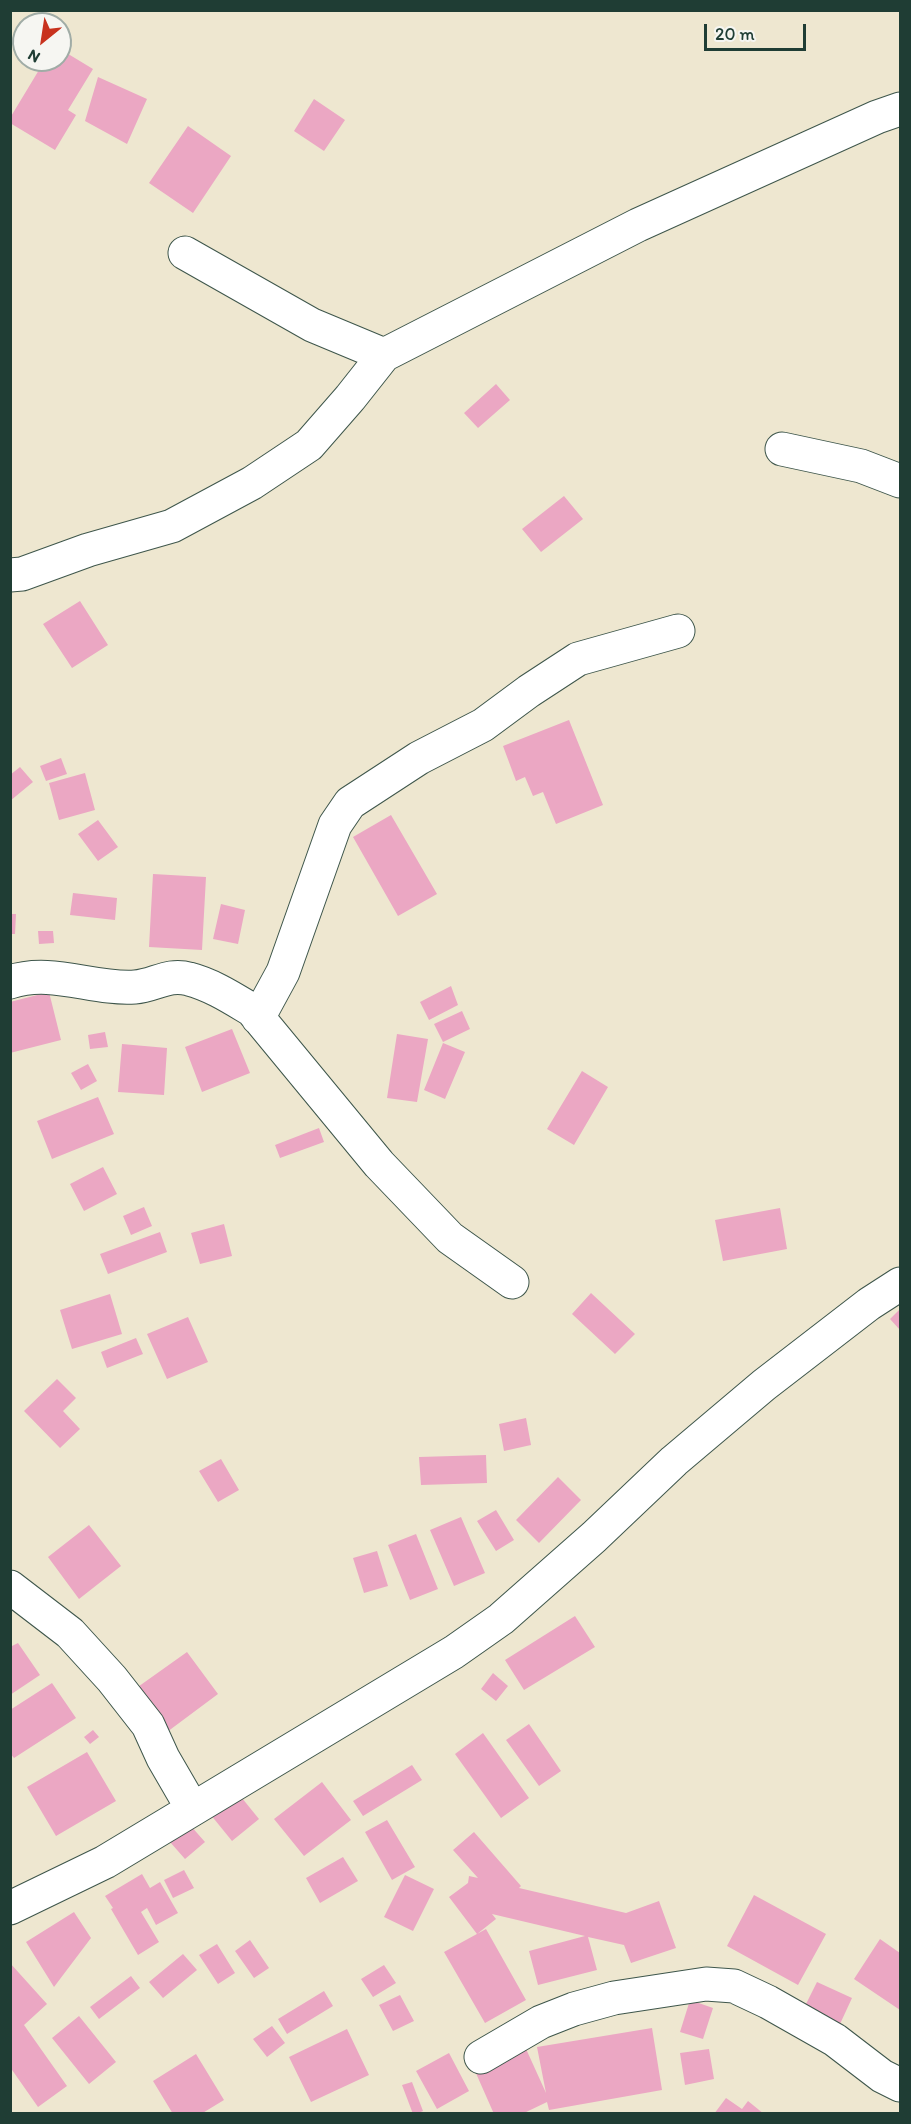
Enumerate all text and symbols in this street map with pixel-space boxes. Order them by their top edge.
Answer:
north arrow [12,12,72,72]
scale bar [707,12,809,50]
text: 20 m [715,23,755,45]
text: N [24,45,43,67]

